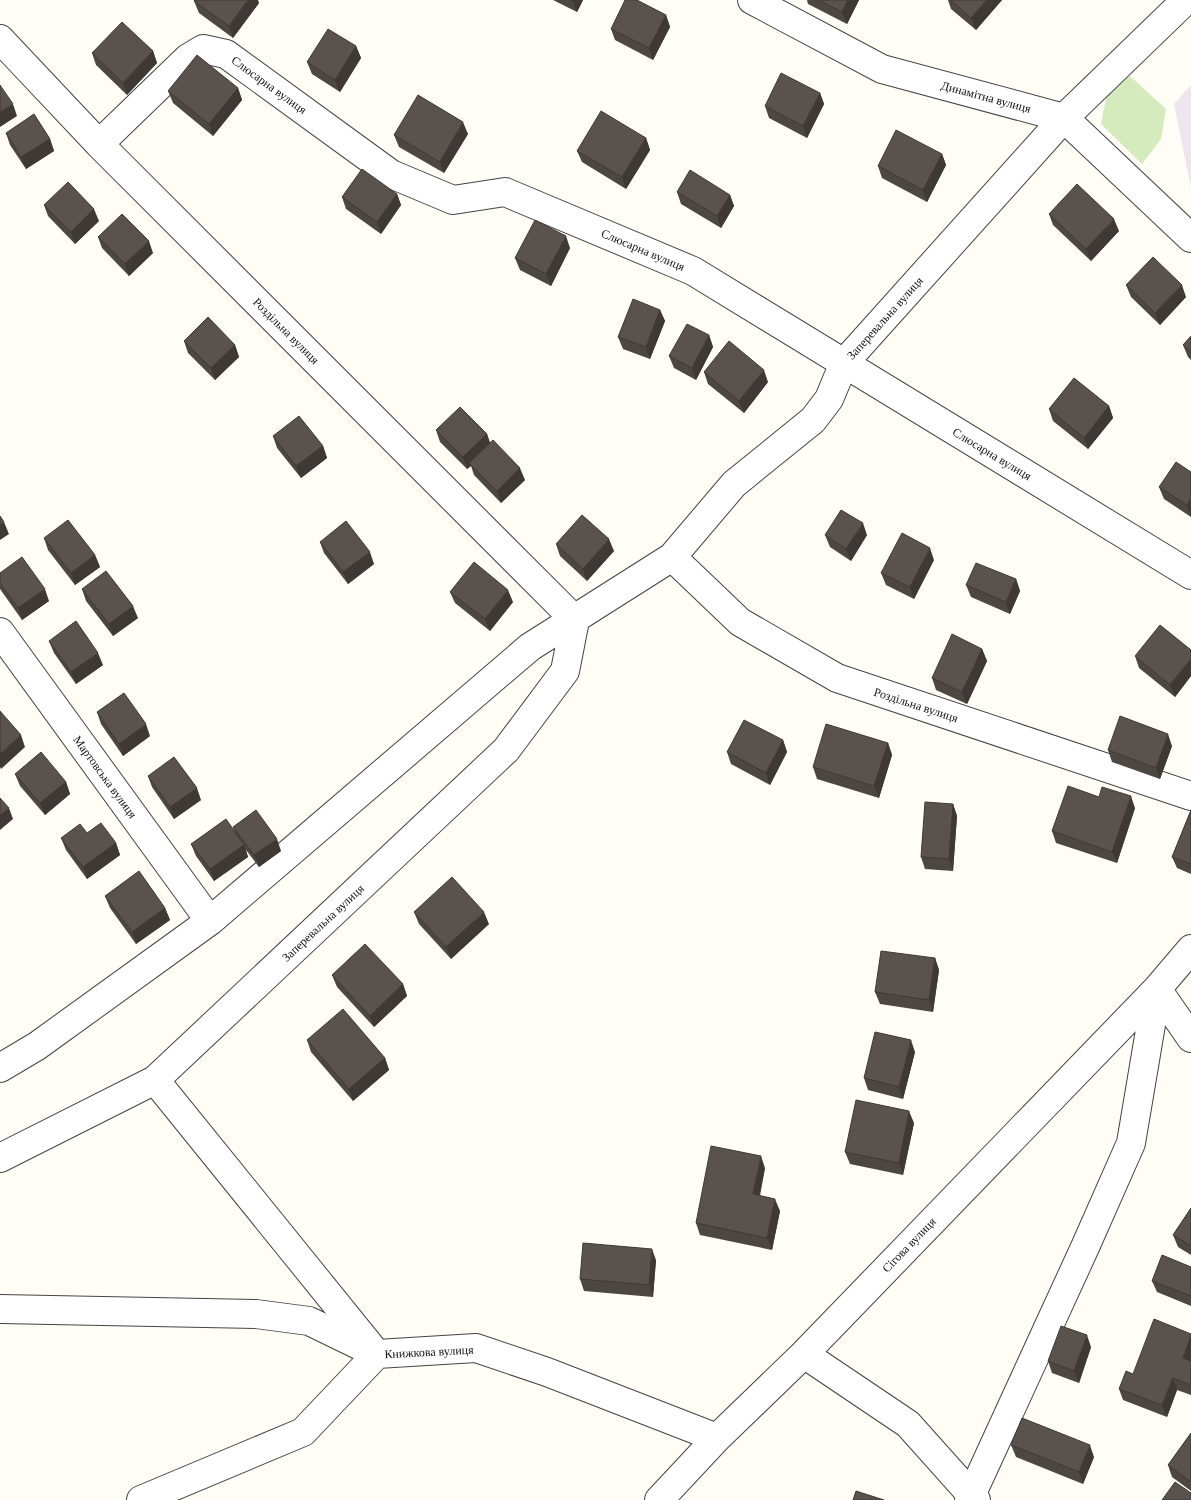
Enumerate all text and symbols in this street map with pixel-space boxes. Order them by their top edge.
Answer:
street label: Слюсарна вулиця [229,53,310,117]
street label: Динамітна вулиця [940,78,1033,116]
street label: Слюсарна вулиця [599,226,687,274]
street label: Заперевальна вулиця [844,273,926,362]
street label: Роздільна вулиця [250,295,322,367]
street label: Слюсарна вулиця [950,425,1034,483]
street label: Роздільна вулиця [872,685,960,725]
street label: Мартовська вулиця [70,733,140,821]
street label: Заперевальна вулиця [279,881,367,964]
street label: Сігова вулиця [879,1214,939,1275]
street label: Книжкова вулиця [384,1343,474,1361]

